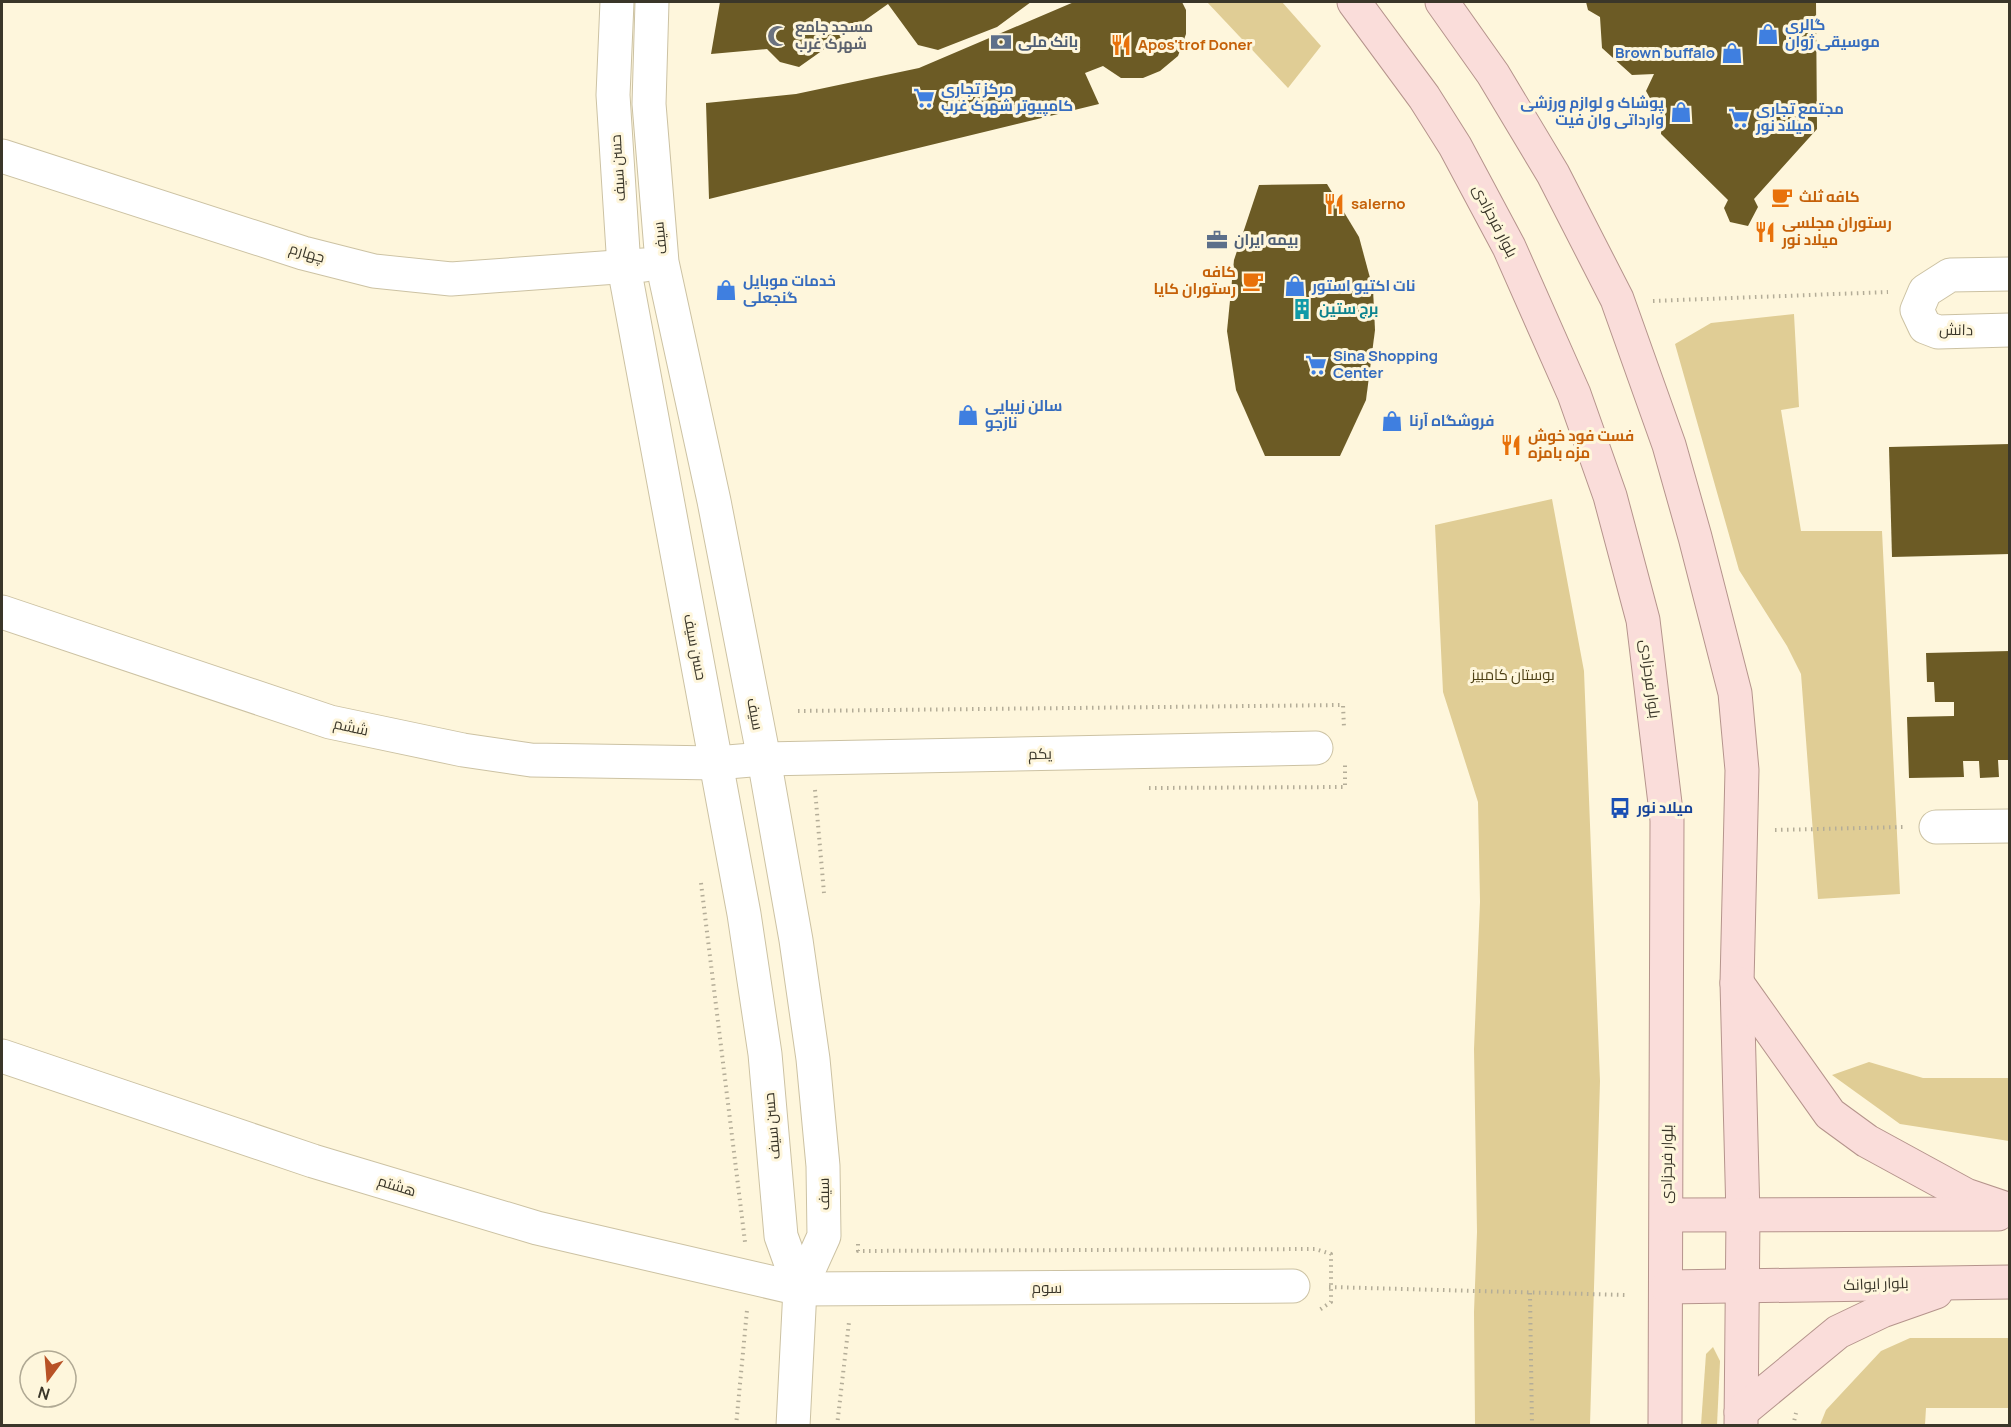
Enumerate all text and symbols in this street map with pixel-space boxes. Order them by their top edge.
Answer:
place label: گالری موسیقی ژوان [1785,14,1880,52]
place label: مسجد جامع شهرک غرب [795,16,873,54]
shop icon: گالری موسیقی ژوان [1756,22,1780,46]
mosque icon: مسجد جامع شهرک غرب [766,24,790,48]
bank icon: بانک ملی [989,30,1013,54]
place label: بانک ملی [1018,31,1078,52]
restaurant icon: Apos'trof Doner [1109,33,1133,57]
place label: Apos'trof Doner [1138,34,1252,55]
shop icon: Brown buffalo [1720,41,1744,65]
place label: Brown buffalo [1615,42,1715,63]
place label: مرکز تجاری کامپیوتر شهرک غرب [941,78,1073,116]
supermarket icon: مرکز تجاری کامپیوتر شهرک غرب [912,86,936,110]
place label: پوشاک و لوازم ورزشی وارداتی وان فیت [1520,92,1665,130]
place label: مجتمع تجاری میلاد نور [1755,98,1844,136]
shop icon: پوشاک و لوازم ورزشی وارداتی وان فیت [1669,100,1693,124]
supermarket icon: مجتمع تجاری میلاد نور [1727,106,1751,130]
street label: حسن سیف [605,134,630,202]
street label: بلوار فرحزادی [1468,181,1523,261]
cafe icon: كافه ثلث [1770,185,1794,209]
place label: كافه ثلث [1799,186,1860,207]
restaurant icon: salerno [1322,192,1346,216]
place label: salerno [1351,193,1406,214]
place label: رستوران مجلسی میلاد نور [1781,212,1892,250]
restaurant icon: رستوران مجلسی میلاد نور [1753,220,1777,244]
street label: سیف [647,221,672,255]
office icon: بیمه ایران [1205,228,1229,252]
place label: بیمه ایران [1234,229,1298,250]
street label: چهارم [287,237,327,268]
place label: كافه رستوران كايا [1153,261,1236,299]
cafe icon: كافه رستوران كايا [1241,269,1265,293]
place label: خدمات موبایل گنجعلی [743,270,836,308]
shop icon: نات اکتیو استور [1283,274,1307,298]
place label: نات اکتیو استور [1311,275,1415,296]
shop icon: خدمات موبایل گنجعلی [714,278,738,302]
building icon: برج ستین [1290,297,1314,321]
place label: برج ستین [1319,298,1378,319]
street label: دانش [1939,319,1973,340]
place label: Sina Shopping Center [1333,345,1438,383]
supermarket icon: Sina Shopping Center [1304,353,1328,377]
place label: سالن زیبایی نازجو [985,395,1063,433]
shop icon: سالن زیبایی نازجو [956,403,980,427]
shop icon: فروشگاه آرنا [1380,409,1404,433]
place label: فروشگاه آرنا [1409,410,1494,431]
place label: فست فود خوش مزه بامزه [1528,425,1634,463]
restaurant icon: فست فود خوش مزه بامزه [1499,433,1523,457]
street label: حسن سیف [679,612,712,682]
street label: بلوار فرحزادی [1635,638,1666,720]
park label: بوستان کامبیز [1470,664,1555,685]
street label: سیف [742,696,769,732]
street label: ششم [332,712,371,741]
street label: یکم [1028,743,1052,764]
bus stop icon: میلاد نور [1608,796,1632,820]
place label: میلاد نور [1636,797,1693,818]
street label: حسن سیف [758,1092,785,1160]
street label: بلوار فرحزادی [1655,1124,1678,1204]
street label: هشتم [375,1170,419,1201]
street label: سیف [813,1178,834,1211]
street label: بلوار ایوانک [1843,1272,1909,1295]
street label: سوم [1032,1277,1062,1298]
north arrow [18,1349,78,1409]
text: N [35,1381,52,1406]

